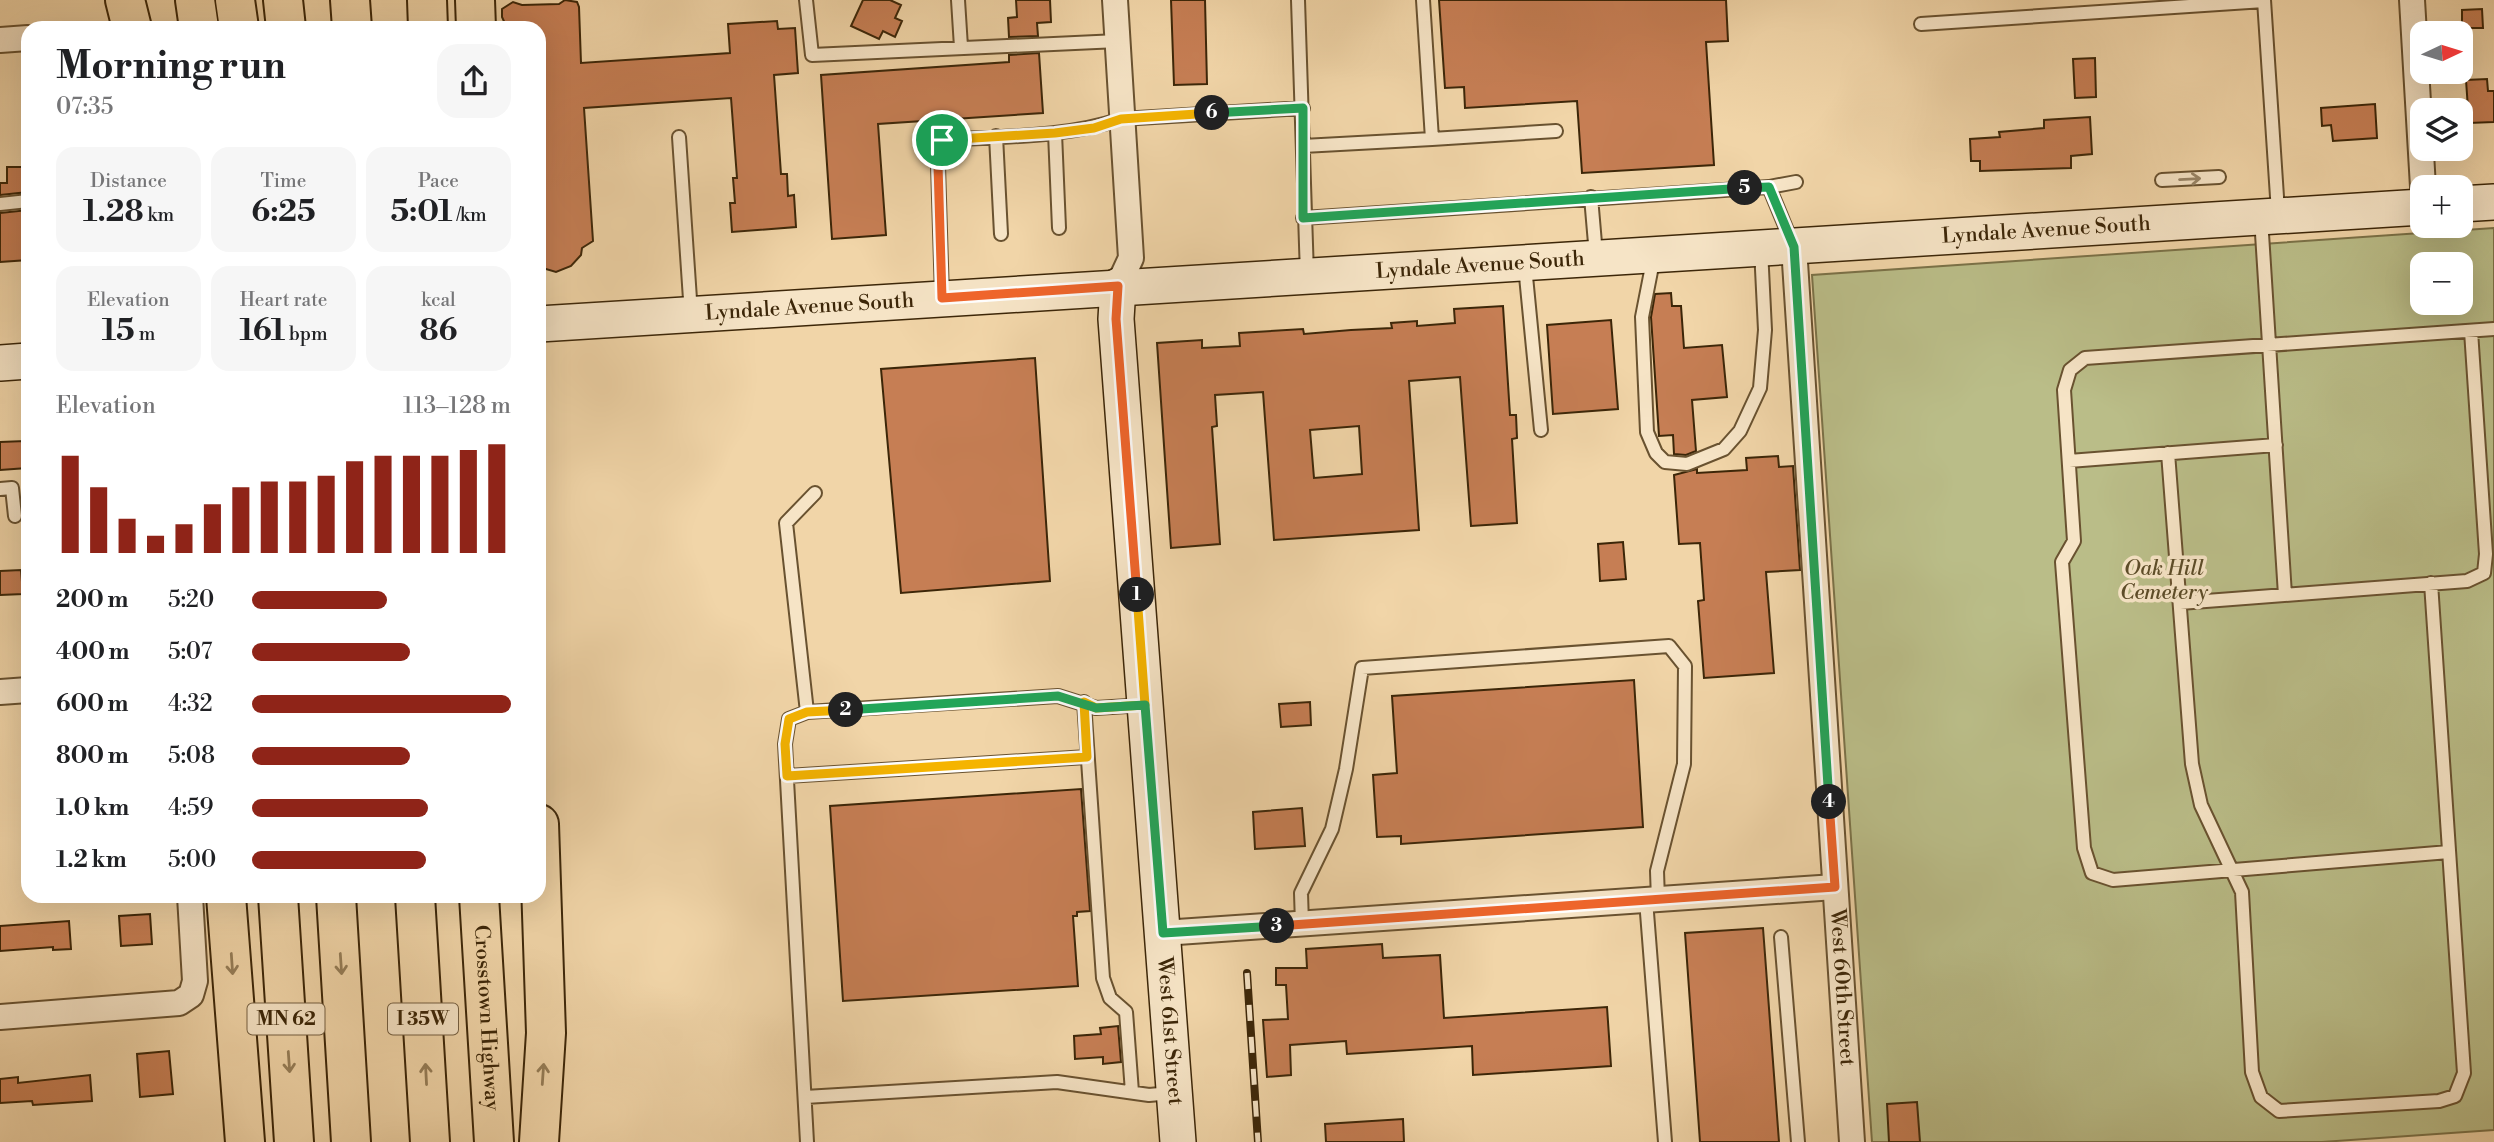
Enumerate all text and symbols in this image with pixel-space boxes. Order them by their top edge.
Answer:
north arrow [2410,21,2473,84]
map controls [2410,21,2473,315]
text: Morning run [56,43,286,90]
button: share [437,44,511,118]
text: 07:35 [56,93,113,121]
pin: 6 [1194,96,1230,130]
button: layers [2410,98,2473,161]
text: 6 [1206,100,1217,124]
pin [912,110,972,170]
icon: arrive [923,121,961,159]
text: Distance [90,169,167,193]
text: Time [261,169,306,193]
text: Pace [418,169,459,193]
pin: 5 [1728,170,1762,206]
one-way arrow [2179,172,2202,185]
text: 5 [1739,175,1750,199]
button: + [2410,175,2473,238]
text: 1.28 [83,193,144,231]
text: 6:25 [251,193,316,231]
text: 5:01 [390,193,452,231]
text: km [144,203,174,227]
text: /km [452,203,487,227]
street label: Lyndale Avenue South [1941,211,2152,250]
street label: Lyndale Avenue South [1375,246,1586,285]
button: − [2410,252,2473,315]
text: Elevation [87,288,170,312]
text: Heart rate [240,288,327,312]
text: kcal [421,288,456,312]
street label: Lyndale Avenue South [704,288,915,327]
text: 15 [102,312,135,350]
text: 161 [239,312,285,350]
text: 86 [419,312,458,350]
text: m [135,322,155,346]
text: bpm [285,322,328,346]
text: Elevation [56,392,156,420]
text: 113–128 m [403,392,511,420]
park label: Oak Hill Cemetery [2120,556,2209,606]
pin: 1 [1120,578,1154,612]
text: 1 [1132,582,1141,606]
text: 200 m [56,586,128,614]
text: 5:20 [168,586,214,614]
text: 400 m [56,638,129,666]
text: 5:07 [168,638,212,666]
text: 600 m [56,690,129,718]
text: 4:32 [168,690,213,718]
pin: 2 [828,692,864,728]
text: 2 [840,697,851,721]
text: 800 m [56,742,129,770]
text: 5:08 [168,742,215,770]
pin: 4 [1812,784,1846,820]
text: 4 [1822,789,1835,813]
text: 1.0 km [56,794,129,822]
text: 4:59 [168,794,214,822]
text: 1.2 km [56,846,127,874]
text: 5:00 [168,846,216,874]
street label: West 60th Street [1824,907,1860,1068]
pin: 3 [1260,908,1294,944]
text: 3 [1271,913,1282,937]
street label: Crosstown Highway [468,924,505,1112]
one-way arrow [226,952,239,975]
one-way arrow [334,952,347,975]
street label: West 61st Street [1151,955,1188,1107]
road number: MN 62 [247,1004,324,1035]
road number: I 35W [388,1004,458,1035]
one-way arrow [283,1050,296,1073]
one-way arrow [419,1063,432,1086]
one-way arrow [537,1063,550,1086]

